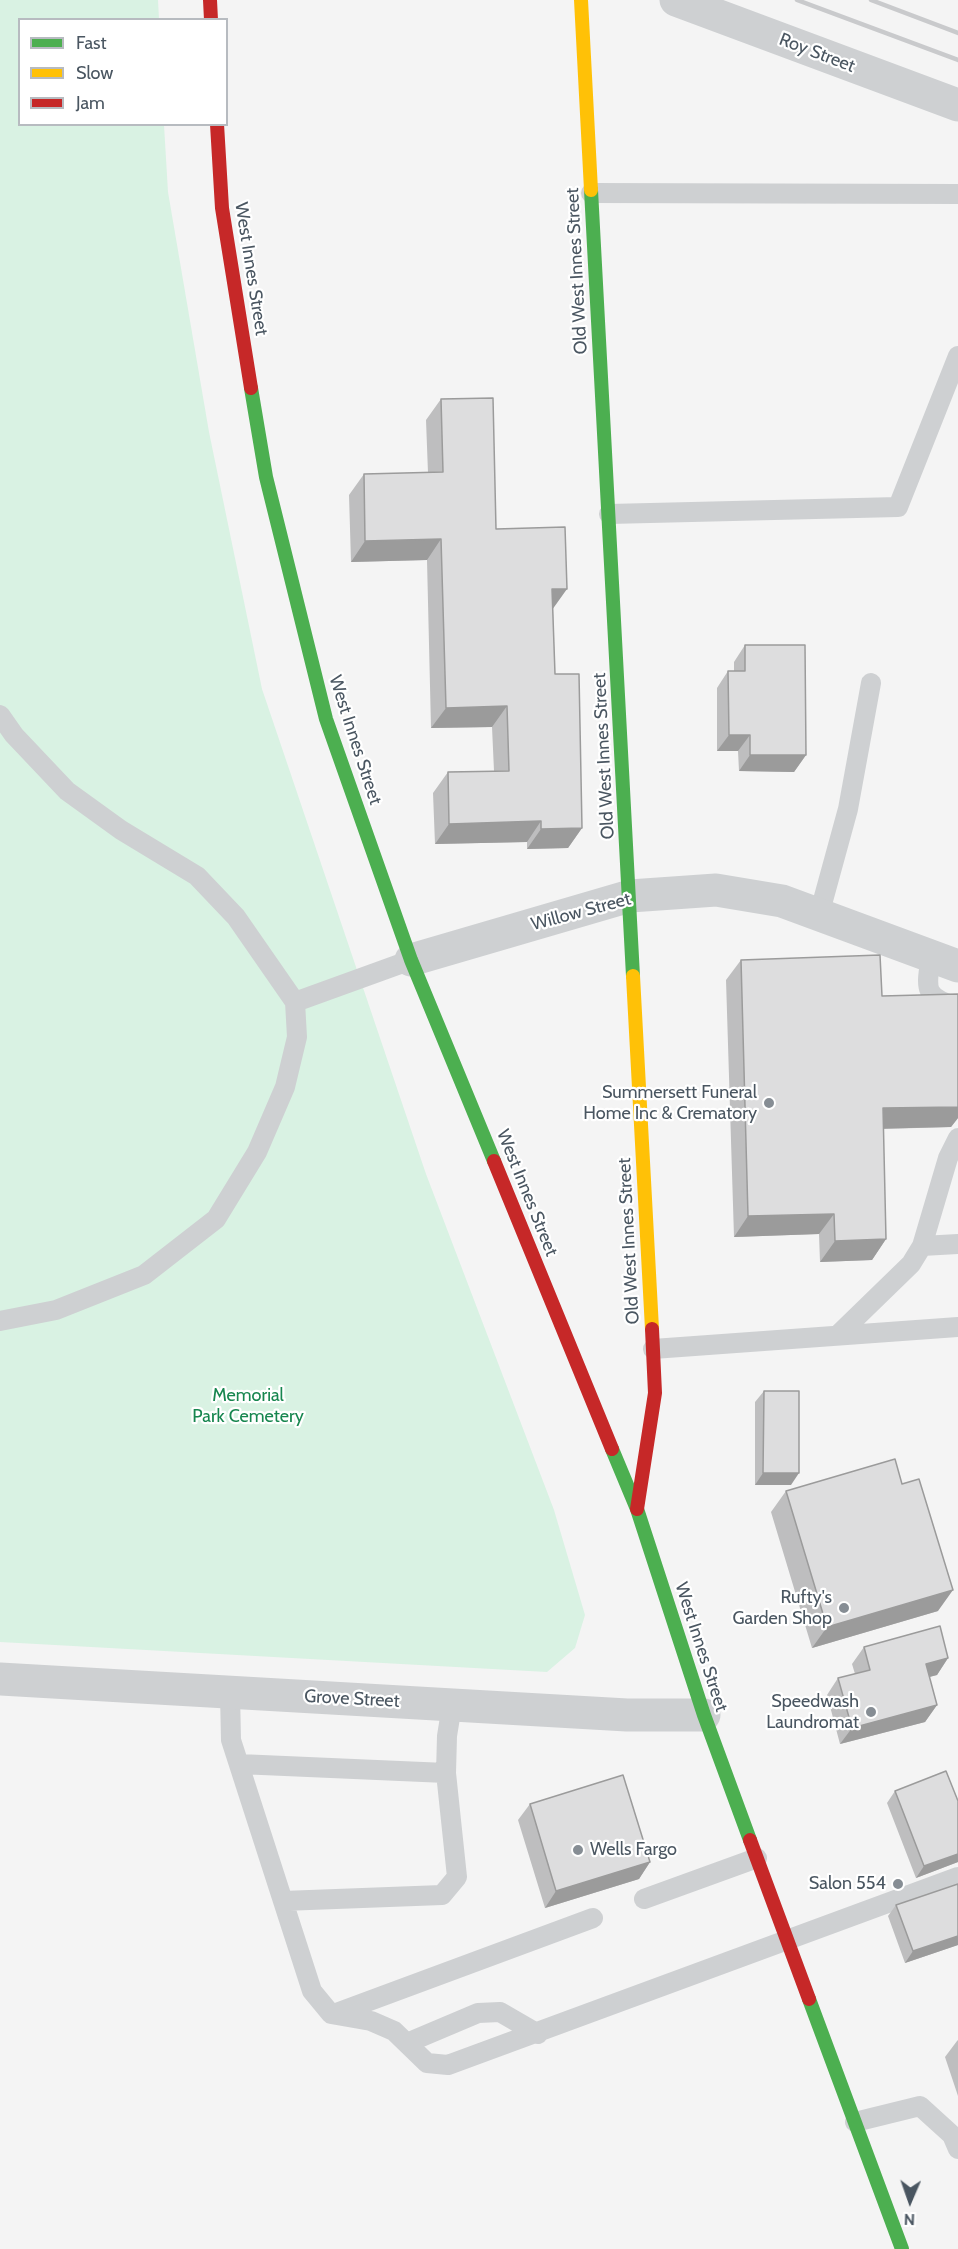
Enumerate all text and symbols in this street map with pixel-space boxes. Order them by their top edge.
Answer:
legend [18,18,228,126]
street label: Roy Street [776,29,858,77]
text: Fast [76,32,107,54]
text: Slow [76,62,113,84]
text: Jam [76,92,105,114]
street label: Old West Innes Street [562,187,592,355]
street label: West Innes Street [230,201,272,337]
street label: Old West Innes Street [589,672,619,840]
street label: West Innes Street [324,673,386,807]
street label: Willow Street [529,888,633,936]
place label: Summersett Funeral Home Inc & Crematory [583,1082,757,1124]
marker: Summersett Funeral Home Inc & Crematory [762,1096,776,1110]
street label: West Innes Street [492,1127,562,1259]
street label: Old West Innes Street [614,1157,644,1325]
park label: Memorial Park Cemetery [192,1385,304,1428]
street label: West Innes Street [670,1580,732,1714]
place label: Rufty's Garden Shop [732,1587,832,1630]
marker: Rufty's Garden Shop [837,1601,851,1615]
street label: Grove Street [304,1686,400,1712]
place label: Speedwash Laundromat [766,1691,859,1734]
marker: Speedwash Laundromat [864,1705,878,1719]
place label: Wells Fargo [590,1839,677,1861]
marker: Wells Fargo [571,1843,585,1857]
place label: Salon 554 [809,1873,886,1895]
marker: Salon 554 [891,1877,905,1891]
north arrow [880,2171,940,2231]
text: N [903,2210,915,2229]

